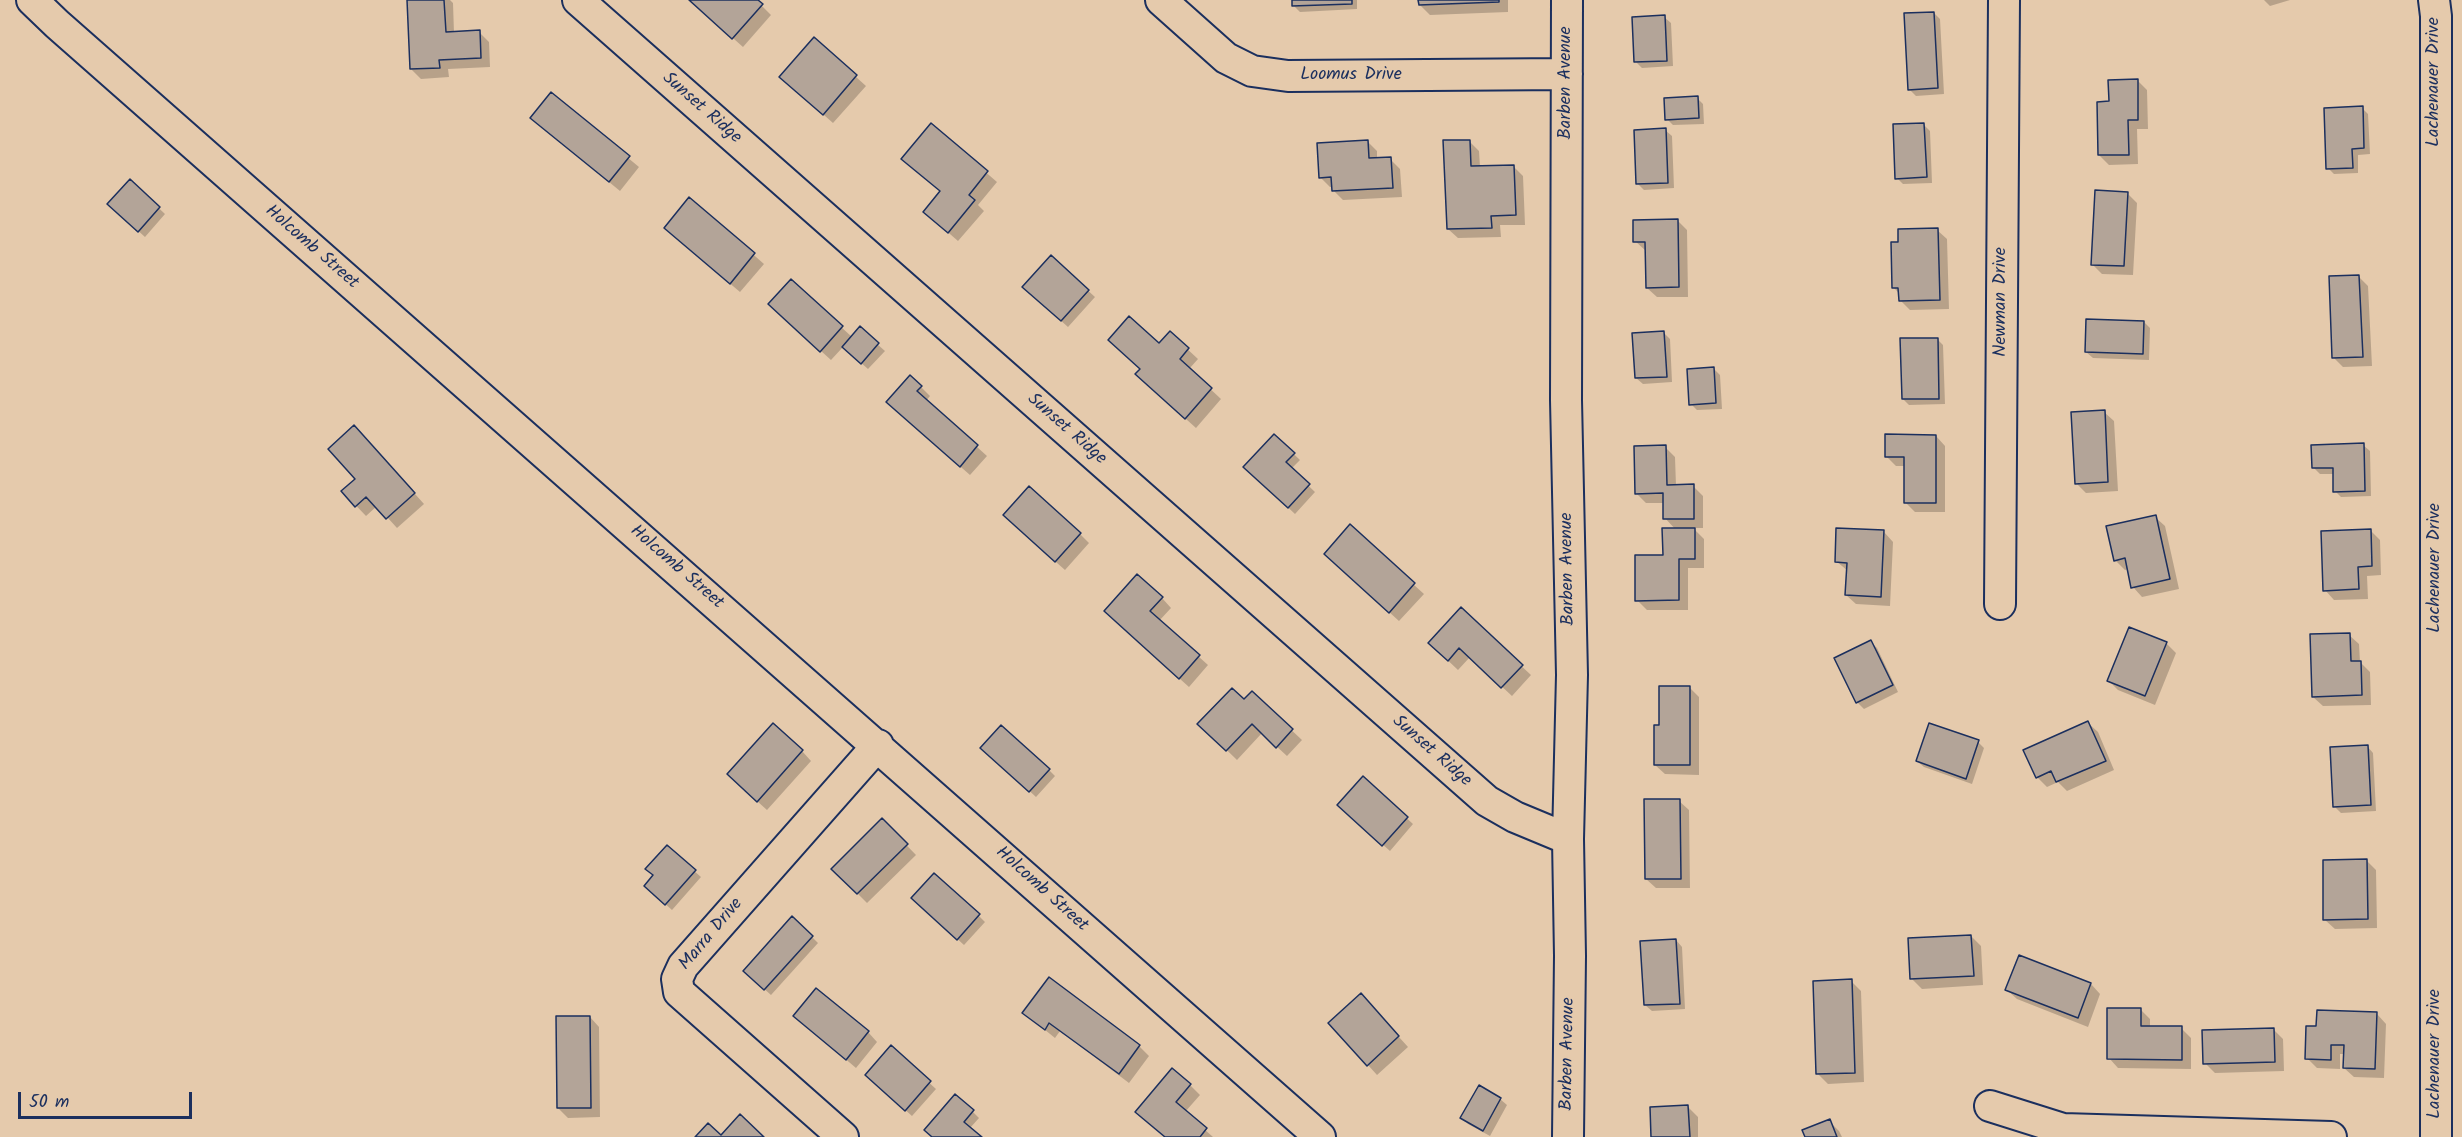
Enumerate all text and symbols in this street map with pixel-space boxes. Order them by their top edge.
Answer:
street label: Lachenauer Drive [2424,17,2446,147]
street label: Barben Avenue [1556,26,1578,140]
street label: Loomus Drive [1300,65,1402,87]
street label: Sunset Ridge [657,69,745,149]
street label: Holcomb Street [260,201,362,295]
street label: Newman Drive [1991,247,2013,357]
street label: Sunset Ridge [1022,390,1110,470]
street label: Lachenauer Drive [2425,503,2447,633]
street label: Barben Avenue [1557,512,1581,626]
street label: Holcomb Street [625,521,727,615]
street label: Sunset Ridge [1387,712,1475,792]
street label: Holcomb Street [990,843,1092,937]
street label: Marra Drive [676,894,748,976]
street label: Lachenauer Drive [2425,989,2447,1119]
street label: Barben Avenue [1557,997,1581,1111]
scale bar [21,1080,195,1118]
text: 50 m [29,1088,69,1117]

